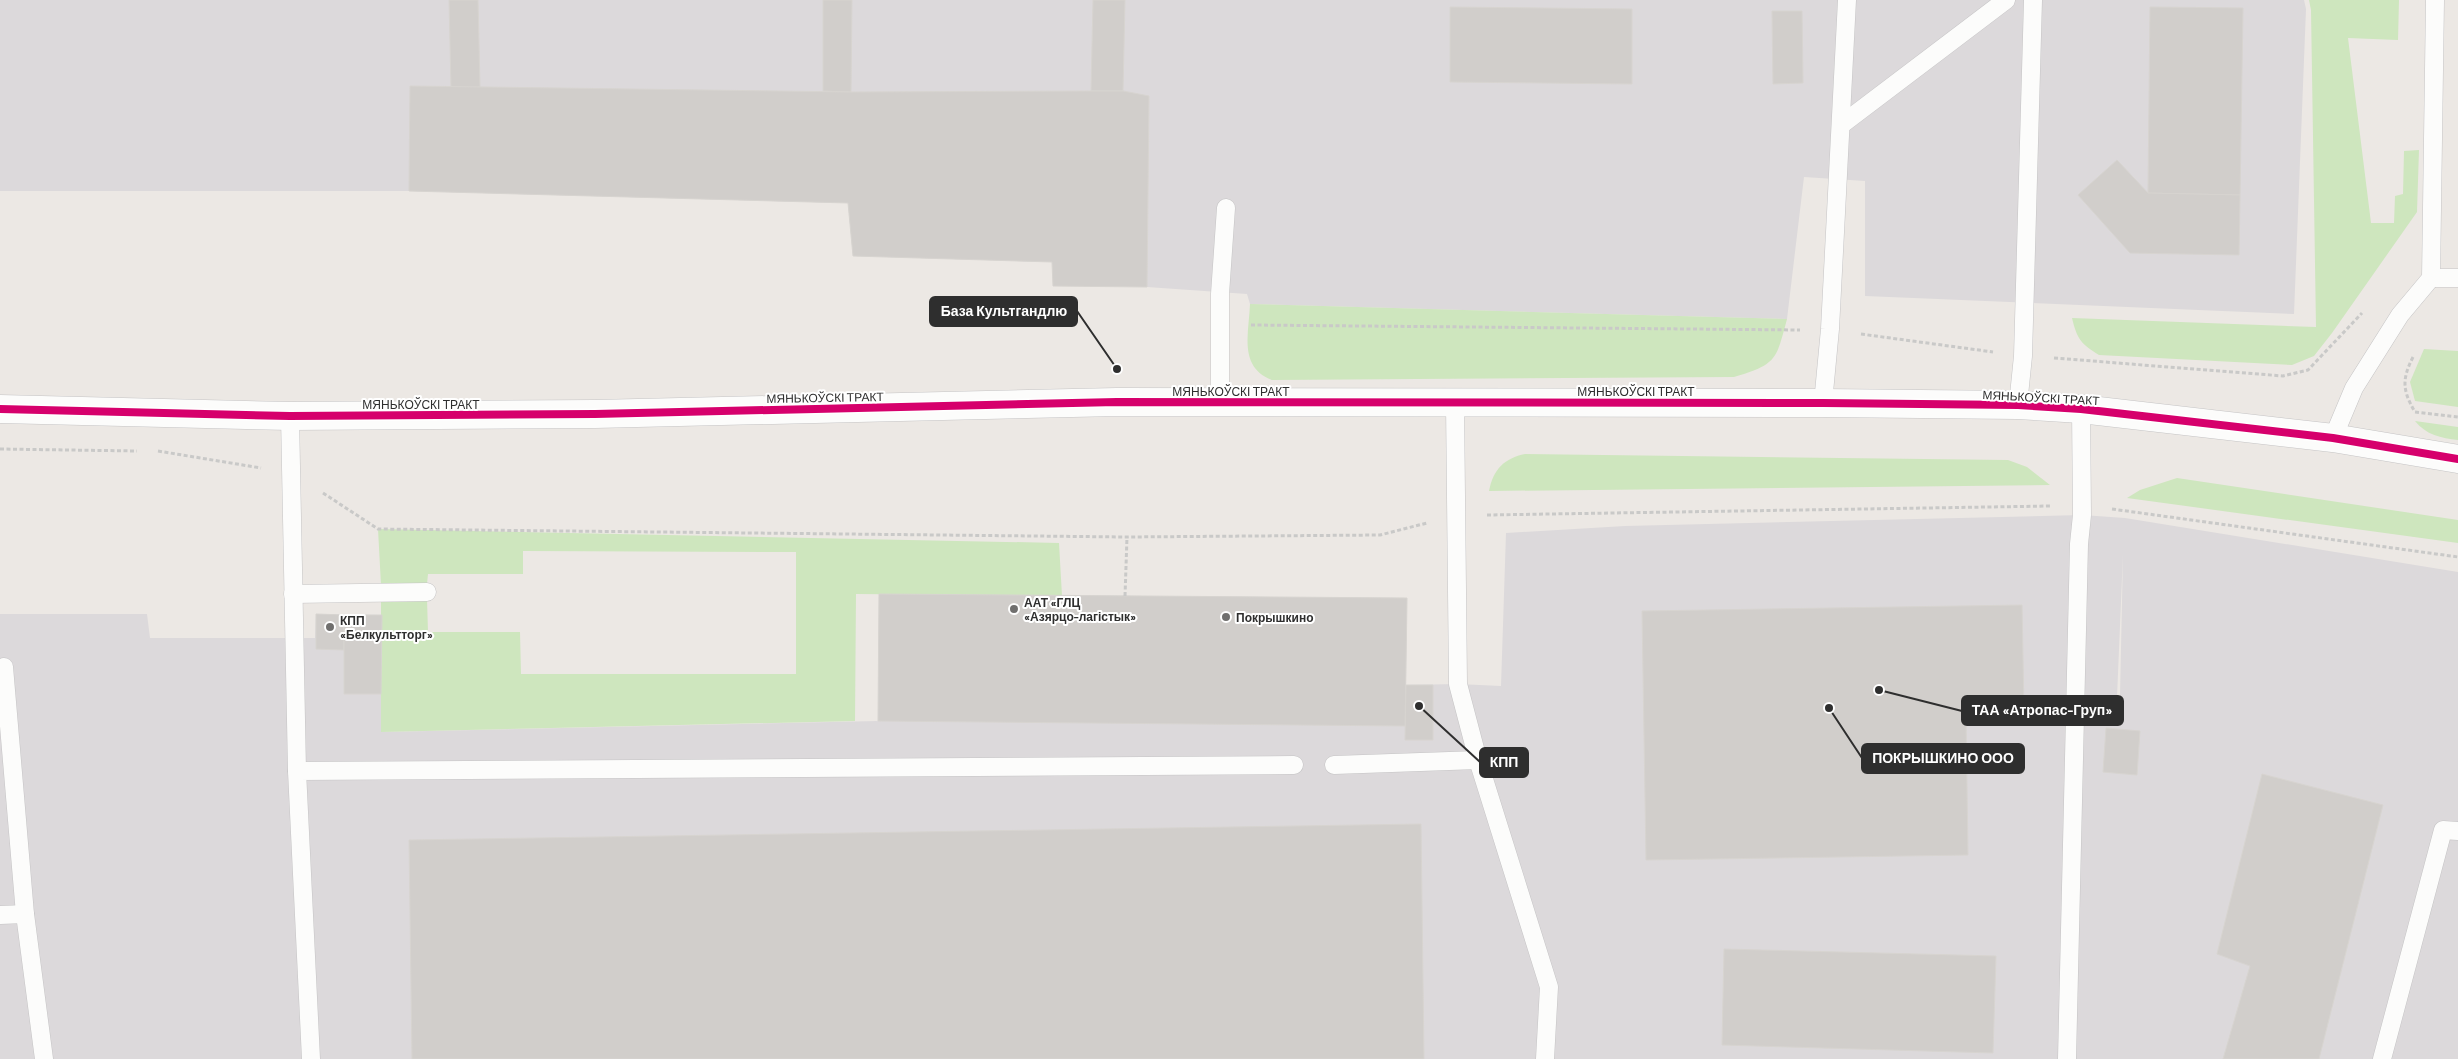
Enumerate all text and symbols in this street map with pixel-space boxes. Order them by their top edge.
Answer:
callout: База Культгандлю [930,297,1077,326]
text: База Культгандлю [941,302,1067,319]
street label: МЯНЬКОЎСКІ ТРАКТ [1172,384,1290,398]
street label: МЯНЬКОЎСКІ ТРАКТ [1577,384,1695,398]
street label: МЯНЬКОЎСКІ ТРАКТ [1982,387,2101,407]
street label: МЯНЬКОЎСКІ ТРАКТ [766,389,884,405]
street label: МЯНЬКОЎСКІ ТРАКТ [362,397,480,411]
place label: ААТ «ГЛЦ «Азярцо-лагістык» [1024,595,1136,624]
marker: ААТ «ГЛЦ «Азярцо-лагістык» [1008,603,1020,615]
place label: Покрышкино [1236,610,1314,625]
marker: Покрышкино [1220,611,1232,623]
place label: КПП «Белкультторг» [340,613,433,642]
marker: КПП «Белкультторг» [324,621,336,633]
callout: ТАА «Атропас-Груп» [1962,696,2123,725]
text: ТАА «Атропас-Груп» [1972,701,2112,718]
callout: ПОКРЫШКИНО ООО [1862,744,2024,773]
callout: КПП [1480,748,1528,777]
text: ПОКРЫШКИНО ООО [1872,749,2014,766]
text: КПП [1490,753,1518,770]

